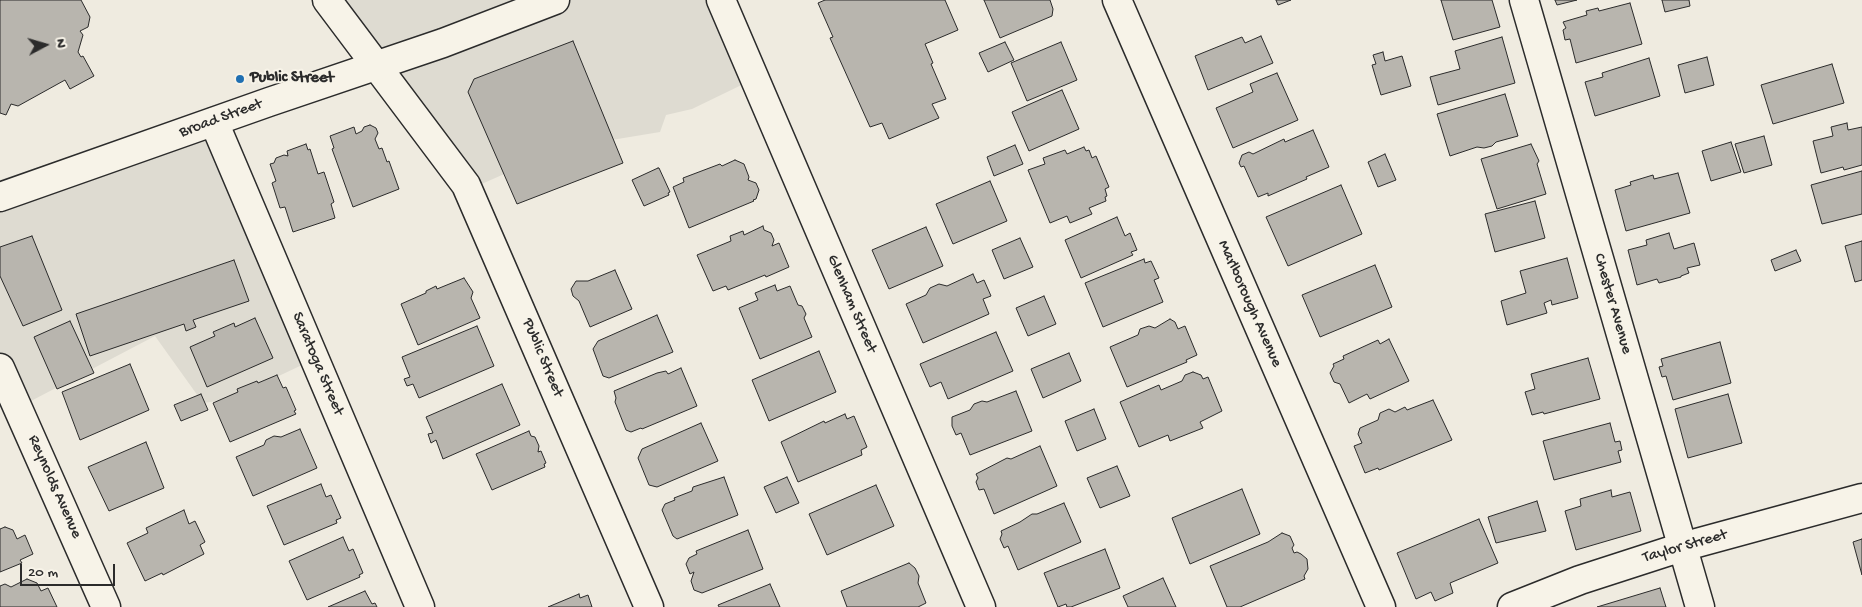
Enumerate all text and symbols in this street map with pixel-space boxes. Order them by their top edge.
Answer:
north arrow [20,20,70,70]
text: N [51,38,69,49]
place label: Public Street [250,69,334,89]
marker: Public Street [234,73,246,85]
street label: Broad Street [177,95,265,143]
street label: Marlborough Avenue [1212,238,1286,370]
street label: Chester Avenue [1588,251,1636,357]
street label: Glenham Street [822,252,880,356]
street label: Saratoga Street [287,310,347,418]
street label: Public Street [517,316,567,400]
street label: Reynolds Avenue [23,432,85,542]
street label: Taylor Street [1641,526,1729,568]
scale bar [22,554,118,586]
text: 20 m [28,564,58,582]

